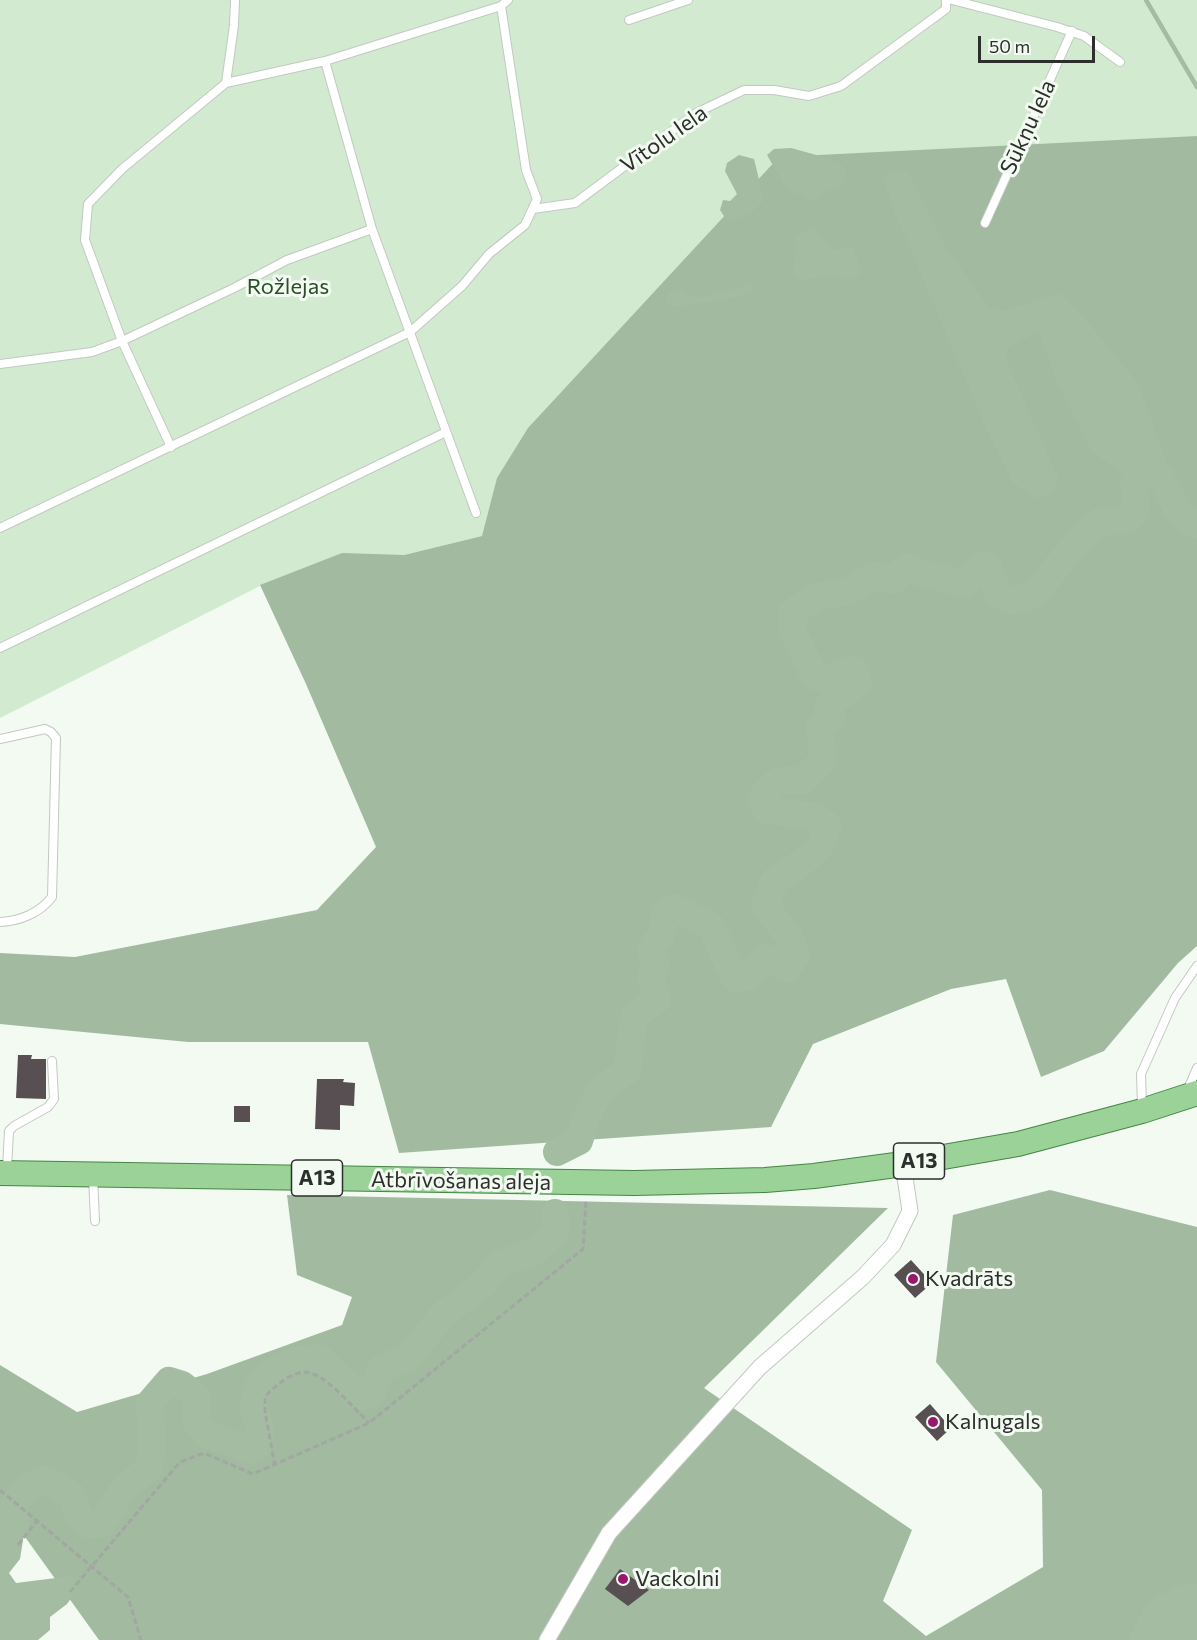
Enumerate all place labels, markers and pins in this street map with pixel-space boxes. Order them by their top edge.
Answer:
place label: Kvadrāts [925,1266,1013,1292]
marker: Kvadrāts [906,1272,920,1286]
place label: Kalnugals [945,1409,1041,1435]
marker: Kalnugals [926,1415,940,1429]
place label: Vackolni [635,1566,720,1592]
marker: Vackolni [616,1572,630,1586]

